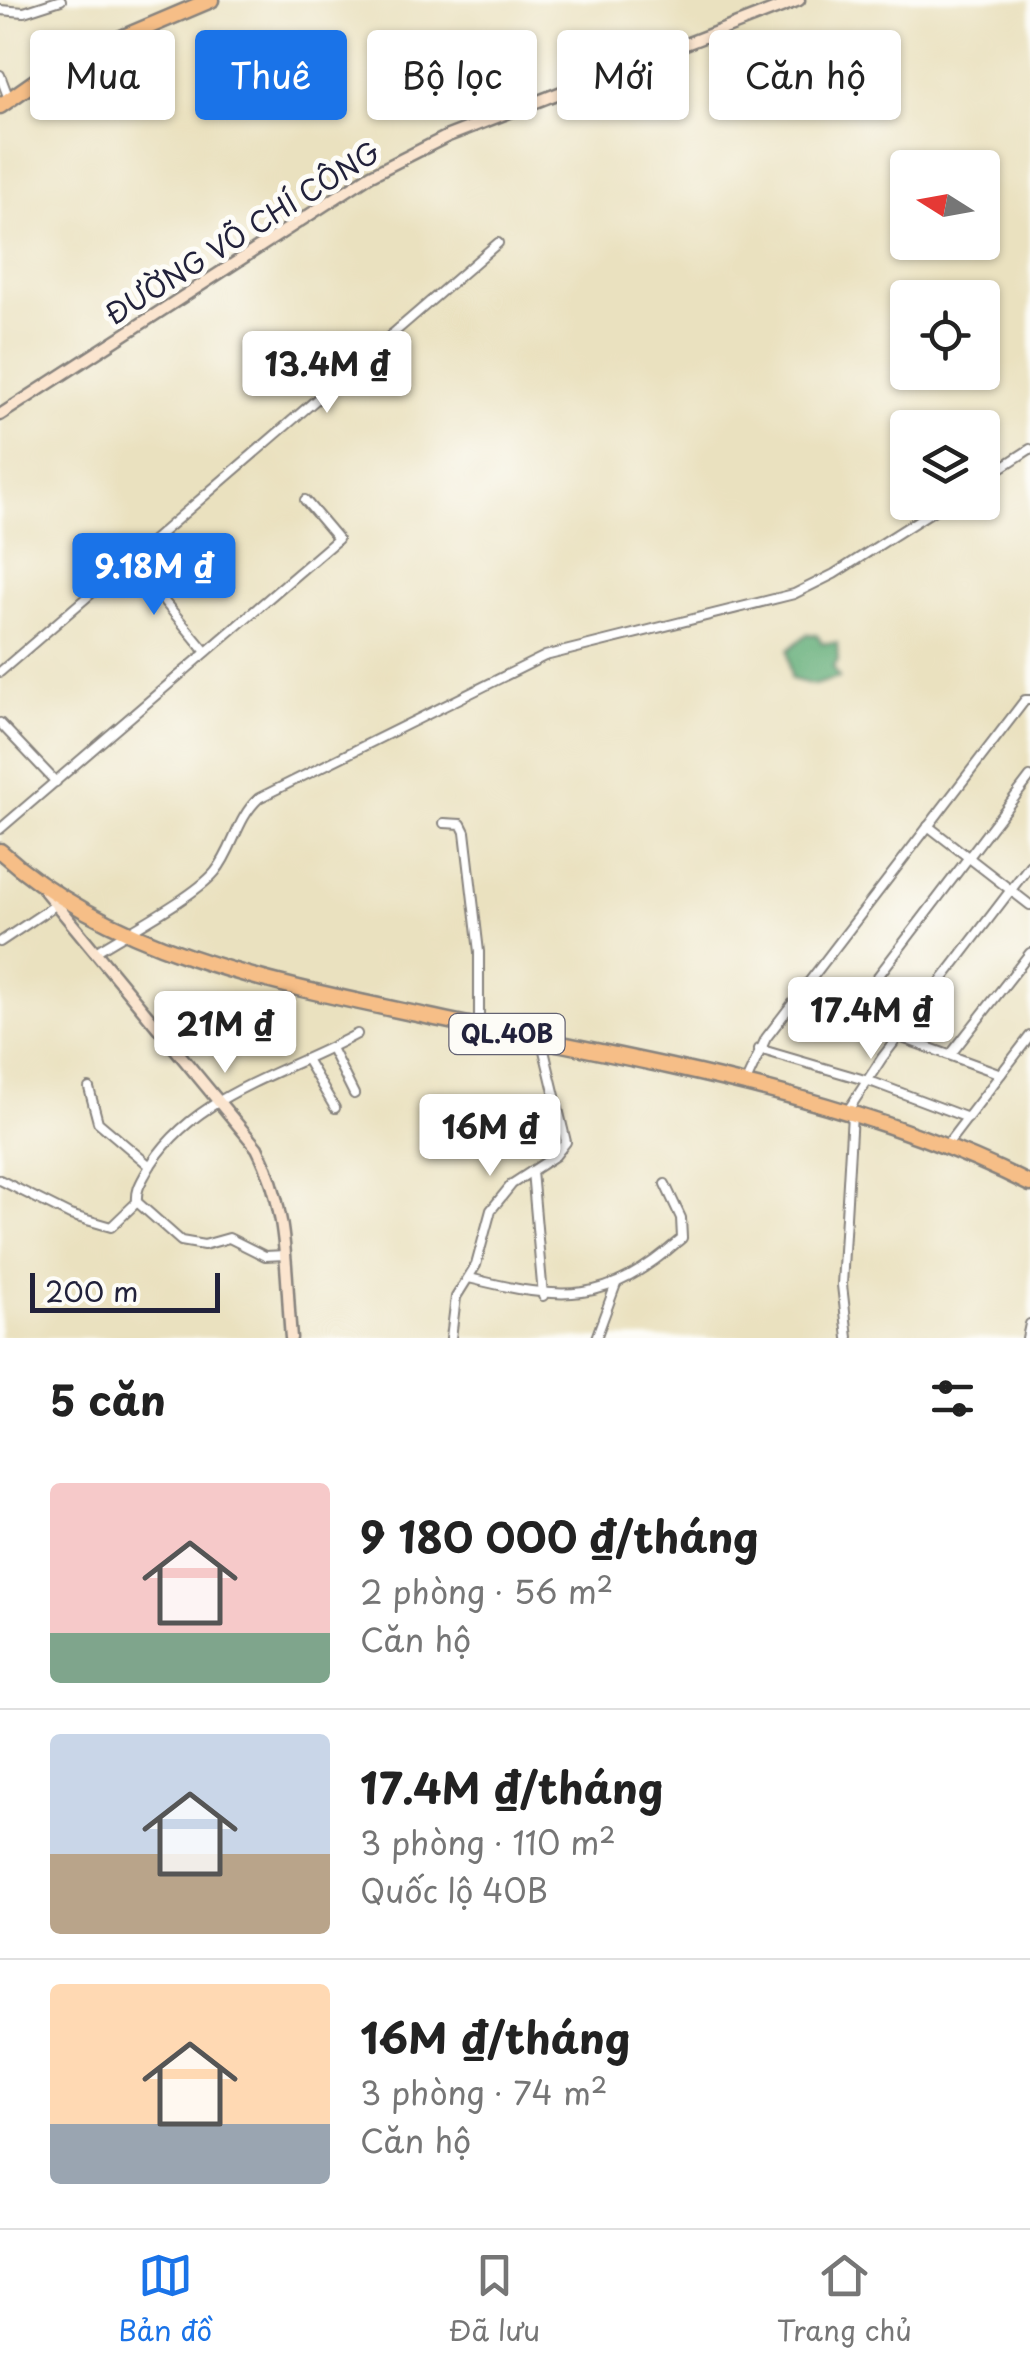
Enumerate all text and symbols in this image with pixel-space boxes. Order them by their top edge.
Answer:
chip: Mua [30,30,175,120]
chip: Thuê [195,30,347,120]
chip: Bộ lọc [367,30,537,120]
chip: Mới [557,30,689,120]
chip: Căn hộ [709,30,901,120]
street label: ĐƯỜNG VÕ CHÍ CÔNG [96,129,388,334]
north arrow [890,150,1000,260]
map controls [890,150,1000,520]
button: locate [890,280,1000,390]
pin: 13.4M ₫ [235,331,419,416]
text: 13.4M ₫ [264,339,390,387]
button: layers [890,410,1000,520]
pin: 9.18M ₫ [62,533,246,618]
text: 9.18M ₫ [94,541,214,589]
pin: 17.4M ₫ [779,977,963,1062]
text: 17.4M ₫ [810,985,932,1033]
pin: 21M ₫ [155,991,295,1076]
text: 21M ₫ [176,999,274,1047]
road number: QL.40B [450,1014,564,1054]
pin: 16M ₫ [420,1094,560,1179]
text: 16M ₫ [441,1102,539,1150]
scale bar [30,1268,220,1312]
text: 200 m [45,1269,138,1312]
text: 5 căn [50,1367,166,1430]
icon: filters [925,1371,980,1426]
text: 9 180 000 ₫/tháng [360,1504,759,1567]
icon: home [130,1523,250,1643]
text: 2 phòng · 56 m² [360,1567,613,1615]
text: Căn hộ [360,1615,471,1663]
text: 17.4M ₫/tháng [360,1755,663,1818]
icon: home [130,1774,250,1894]
text: 3 phòng · 110 m² [360,1818,616,1866]
text: Quốc lộ 40B [360,1866,548,1914]
text: 16M ₫/tháng [360,2005,630,2068]
icon: home [130,2024,250,2144]
text: 3 phòng · 74 m² [360,2068,607,2116]
text: Căn hộ [360,2116,471,2164]
tab: Bản đồ [118,2248,212,2351]
tab: Đã lưu [449,2248,540,2351]
tab: Trang chủ [777,2248,912,2351]

